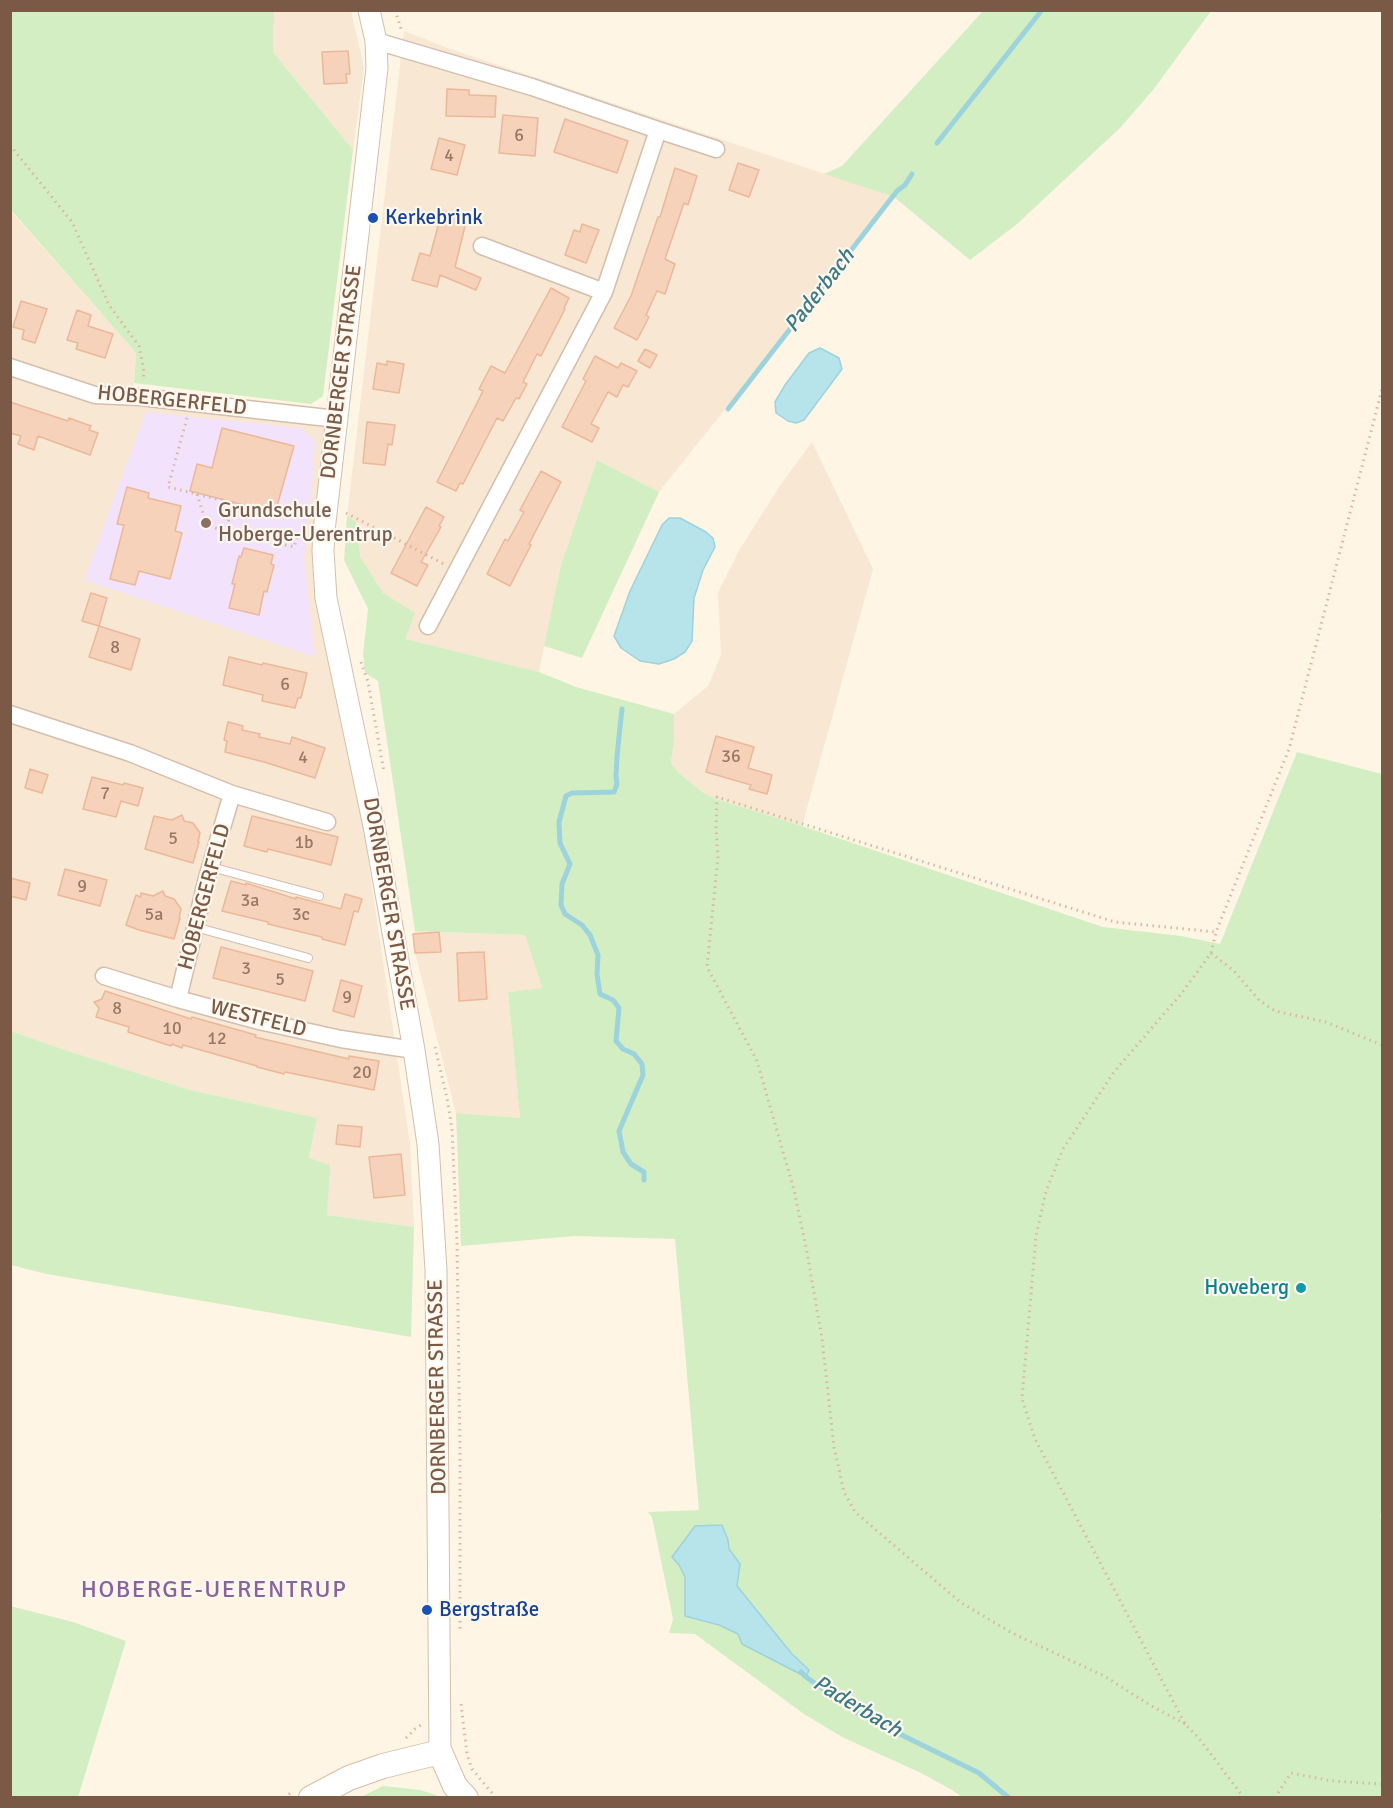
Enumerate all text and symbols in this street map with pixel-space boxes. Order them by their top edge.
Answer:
house number: 6 [514,125,524,147]
house number: 4 [444,145,454,167]
place label: Kerkebrink [385,205,483,231]
marker: Kerkebrink [366,211,380,225]
water label: Paderbach [779,244,861,338]
street label: DORNBERGER STRASSE [316,263,368,481]
street label: HOBERGERFELD [96,381,248,421]
place label: Grundschule Hoberge-Uerentrup [218,498,393,548]
marker: Grundschule Hoberge-Uerentrup [199,516,213,530]
house number: 8 [110,637,120,659]
house number: 6 [280,674,290,696]
house number: 36 [721,746,741,768]
house number: 4 [298,747,308,769]
house number: 7 [100,783,110,805]
street label: DORNBERGER STRASSE [357,795,419,1013]
street label: HOBERGERFELD [173,821,237,973]
house number: 5 [168,828,178,850]
house number: 1b [294,832,314,854]
house number: 9 [77,876,87,898]
house number: 3a [241,890,259,912]
house number: 5a [145,904,163,926]
house number: 3c [292,904,310,926]
house number: 3 [241,958,251,980]
house number: 5 [275,969,285,991]
house number: 9 [342,987,352,1009]
street label: WESTFELD [207,995,309,1043]
house number: 8 [112,998,122,1020]
house number: 10 [162,1018,182,1040]
house number: 12 [207,1028,227,1050]
house number: 20 [352,1062,372,1084]
place label: Hoveberg [1204,1275,1289,1301]
street label: DORNBERGER STRASSE [424,1279,452,1495]
marker: Hoveberg [1294,1281,1308,1295]
district label: HOBERGE-UERENTRUP [81,1577,347,1605]
place label: Bergstraße [439,1597,539,1623]
marker: Bergstraße [420,1603,434,1617]
water label: Paderbach [808,1670,906,1744]

